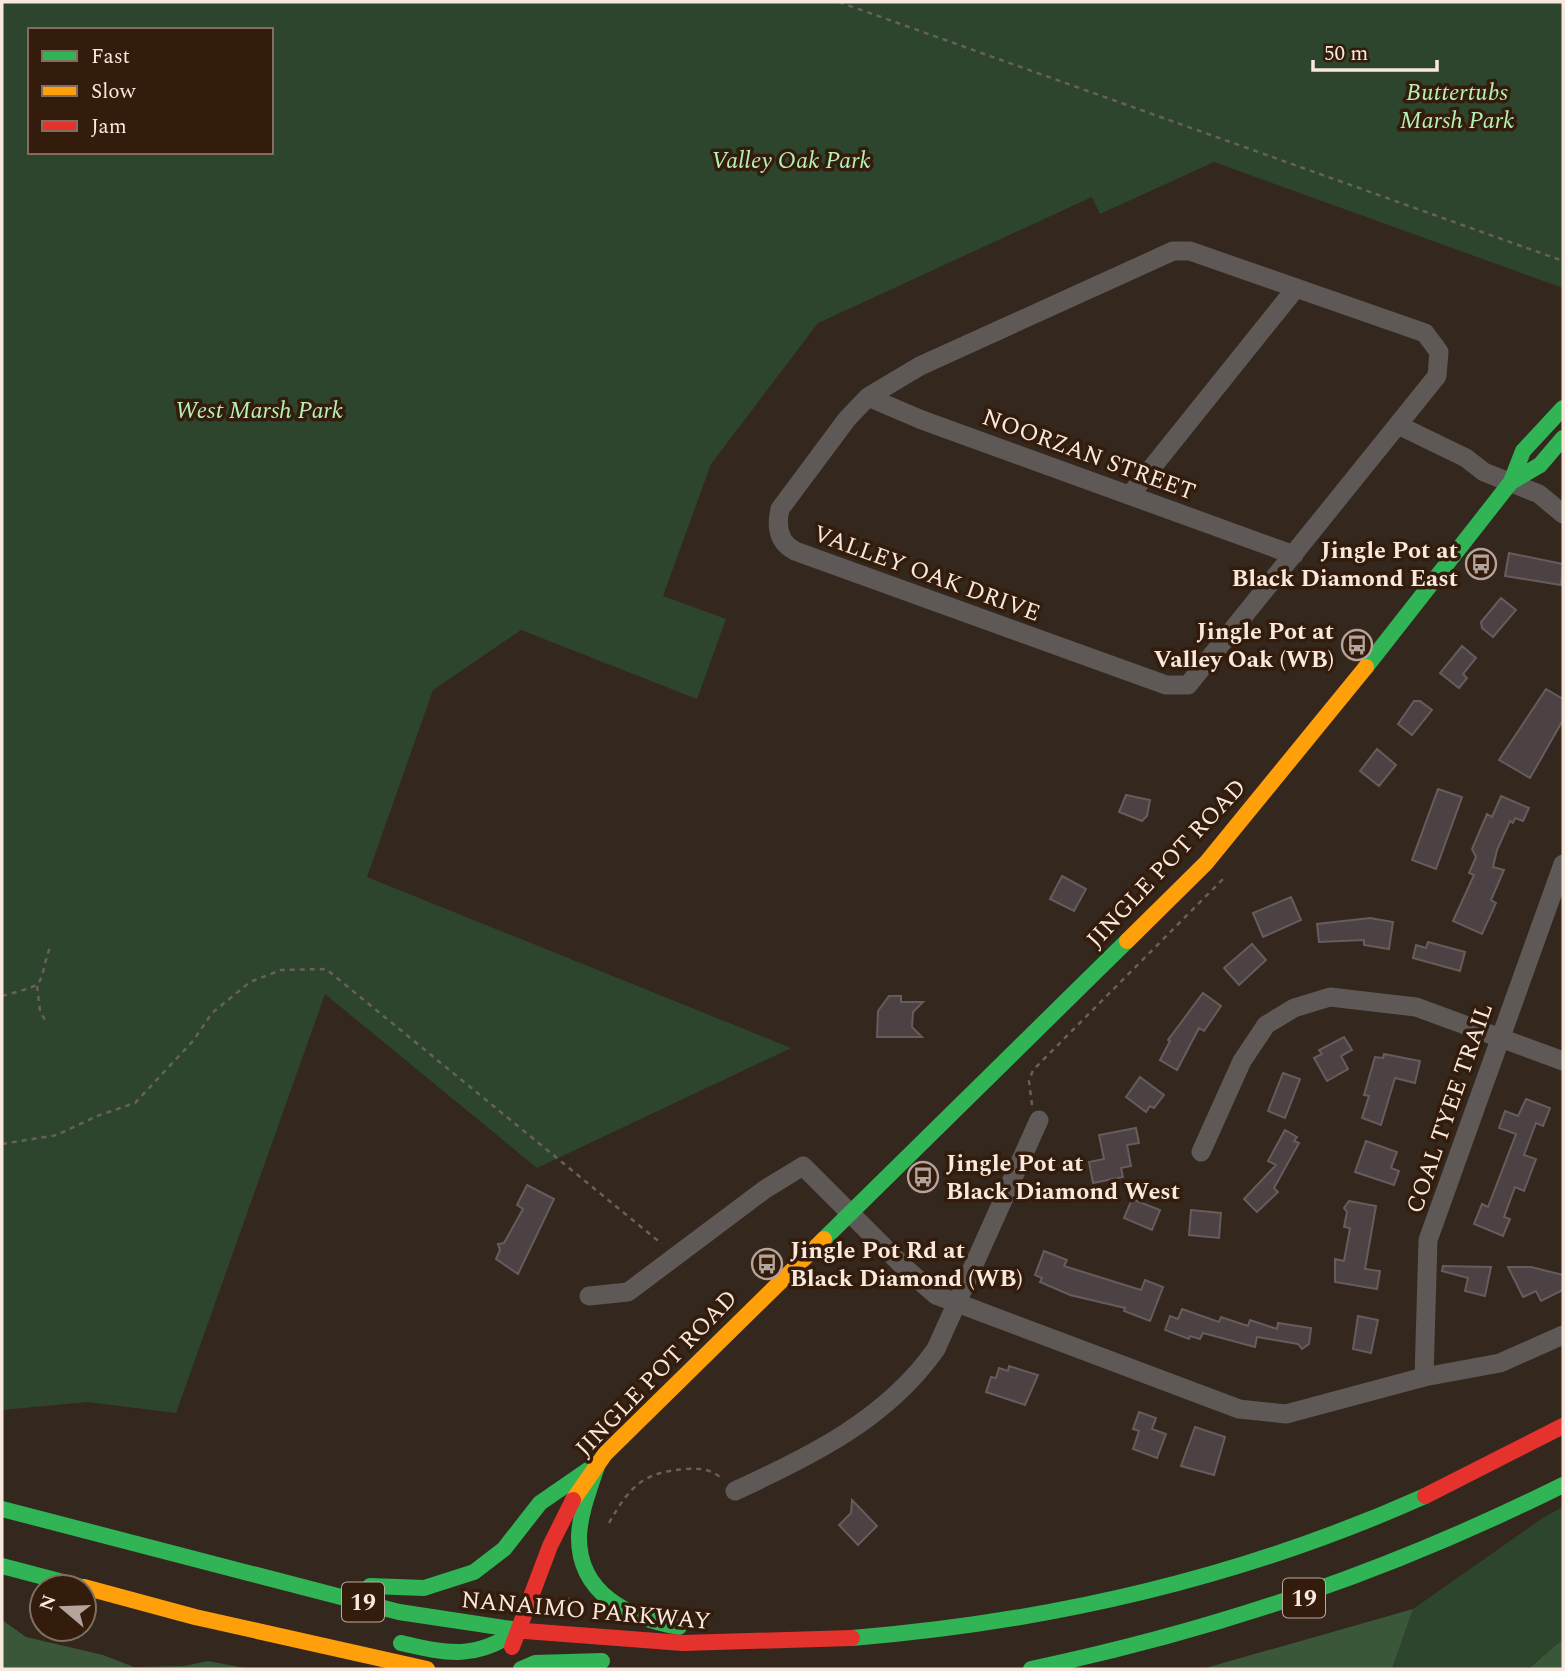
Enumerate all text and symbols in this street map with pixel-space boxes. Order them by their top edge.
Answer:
legend [28,28,273,154]
scale bar [1313,28,1437,72]
text: 50 m [1324,38,1368,70]
text: Fast [91,41,130,73]
park label: Buttertubs Marsh Park [1400,75,1514,139]
text: Slow [91,76,137,108]
text: Jam [91,111,127,143]
park label: Valley Oak Park [711,143,871,179]
park label: West Marsh Park [175,393,343,429]
street label: NOORZAN STREET [977,400,1200,510]
street label: VALLEY OAK DRIVE [808,516,1045,632]
place label: Jingle Pot at Black Diamond East [1231,533,1458,597]
bus stop icon: Jingle Pot at Black Diamond East [1464,547,1498,581]
place label: Jingle Pot at Valley Oak (WB) [1153,614,1334,678]
bus stop icon: Jingle Pot at Valley Oak (WB) [1340,628,1374,662]
street label: JINGLE POT ROAD [1078,771,1255,957]
street label: COAL TYEE TRAIL [1397,998,1503,1218]
place label: Jingle Pot at Black Diamond West [946,1146,1180,1210]
bus stop icon: Jingle Pot at Black Diamond West [906,1160,940,1194]
place label: Jingle Pot Rd at Black Diamond (WB) [790,1233,1023,1297]
bus stop icon: Jingle Pot Rd at Black Diamond (WB) [750,1247,784,1281]
street label: JINGLE POT ROAD [567,1282,746,1466]
north arrow [28,1573,98,1643]
road number: 19 [1283,1578,1325,1618]
road number: 19 [342,1582,384,1622]
street label: NANAIMO PARKWAY [460,1582,712,1640]
text: N [32,1591,65,1615]

